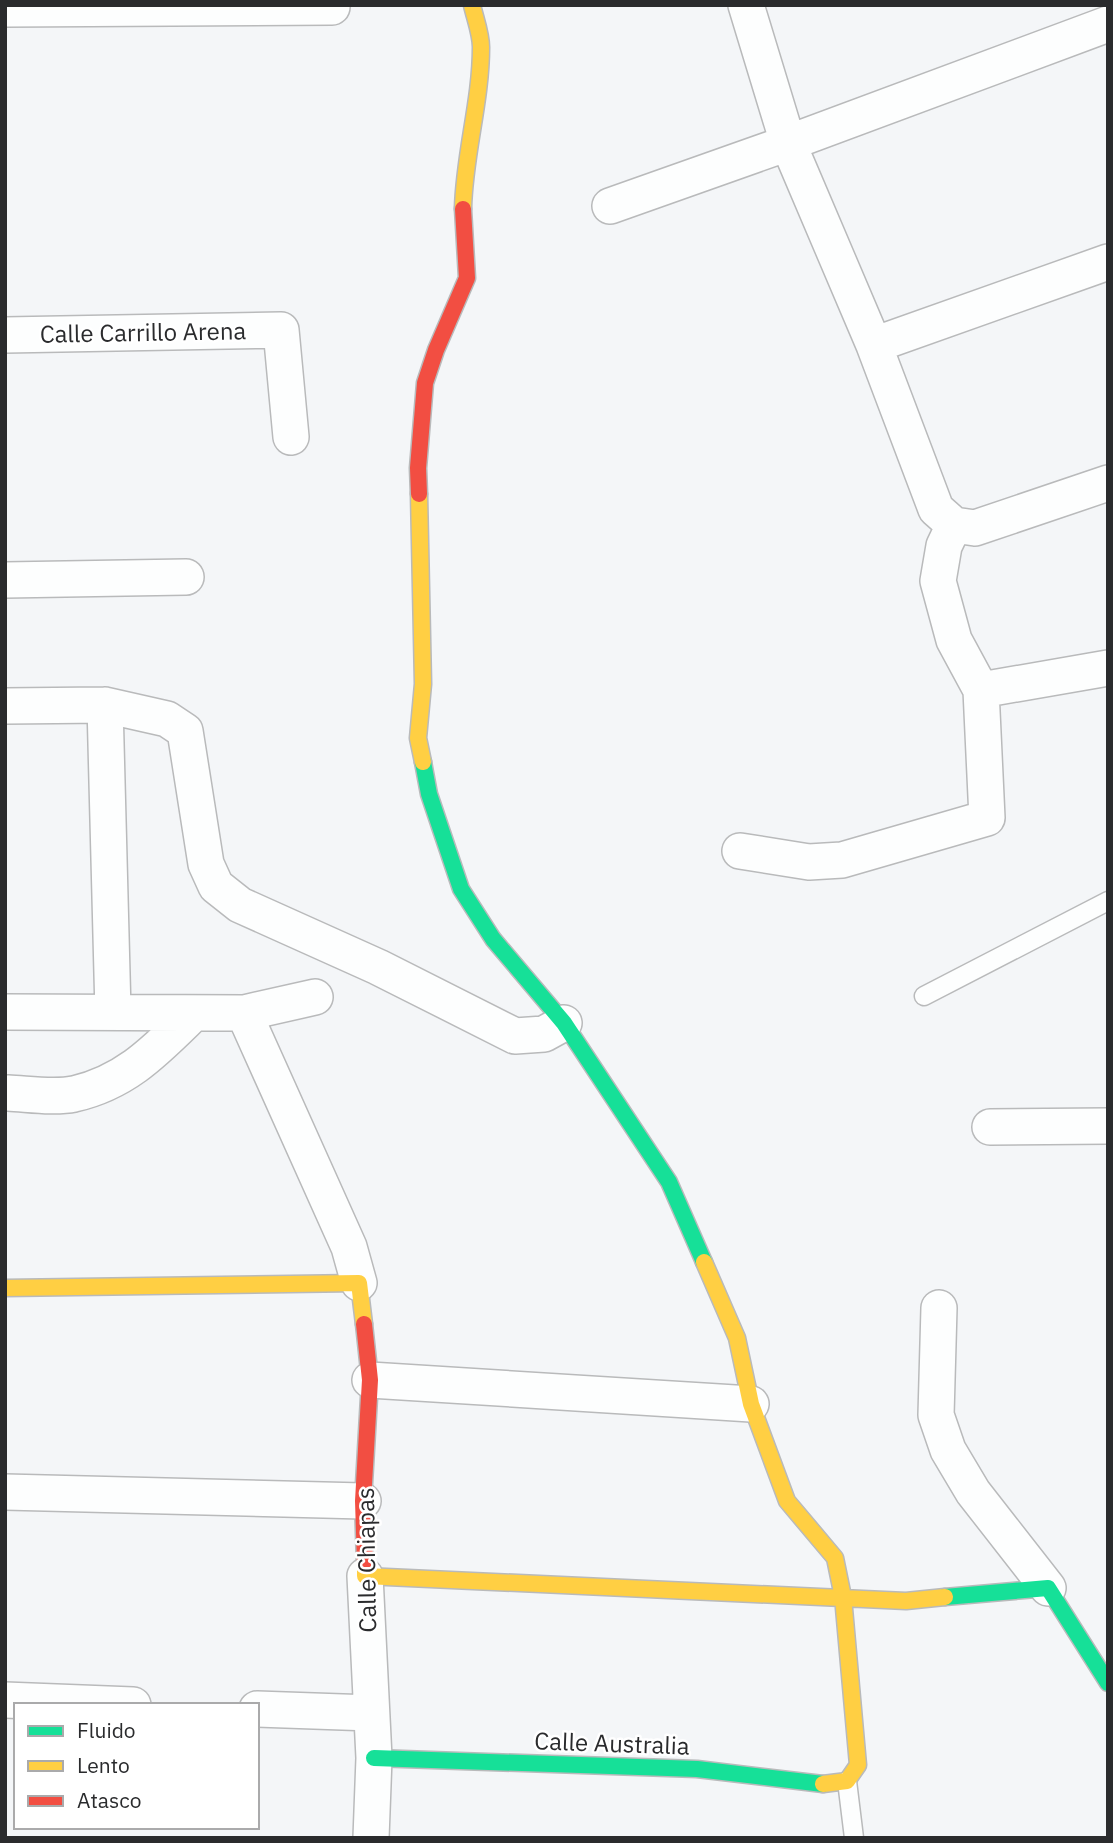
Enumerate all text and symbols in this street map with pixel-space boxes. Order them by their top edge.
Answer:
street label: Calle Carrillo Arena [39,314,247,350]
street label: Calle Chiapas [349,1487,383,1633]
legend [14,1703,259,1829]
text: Fluido [77,1716,136,1744]
street label: Calle Australia [534,1724,690,1762]
text: Lento [77,1751,130,1779]
text: Atasco [77,1786,141,1814]

